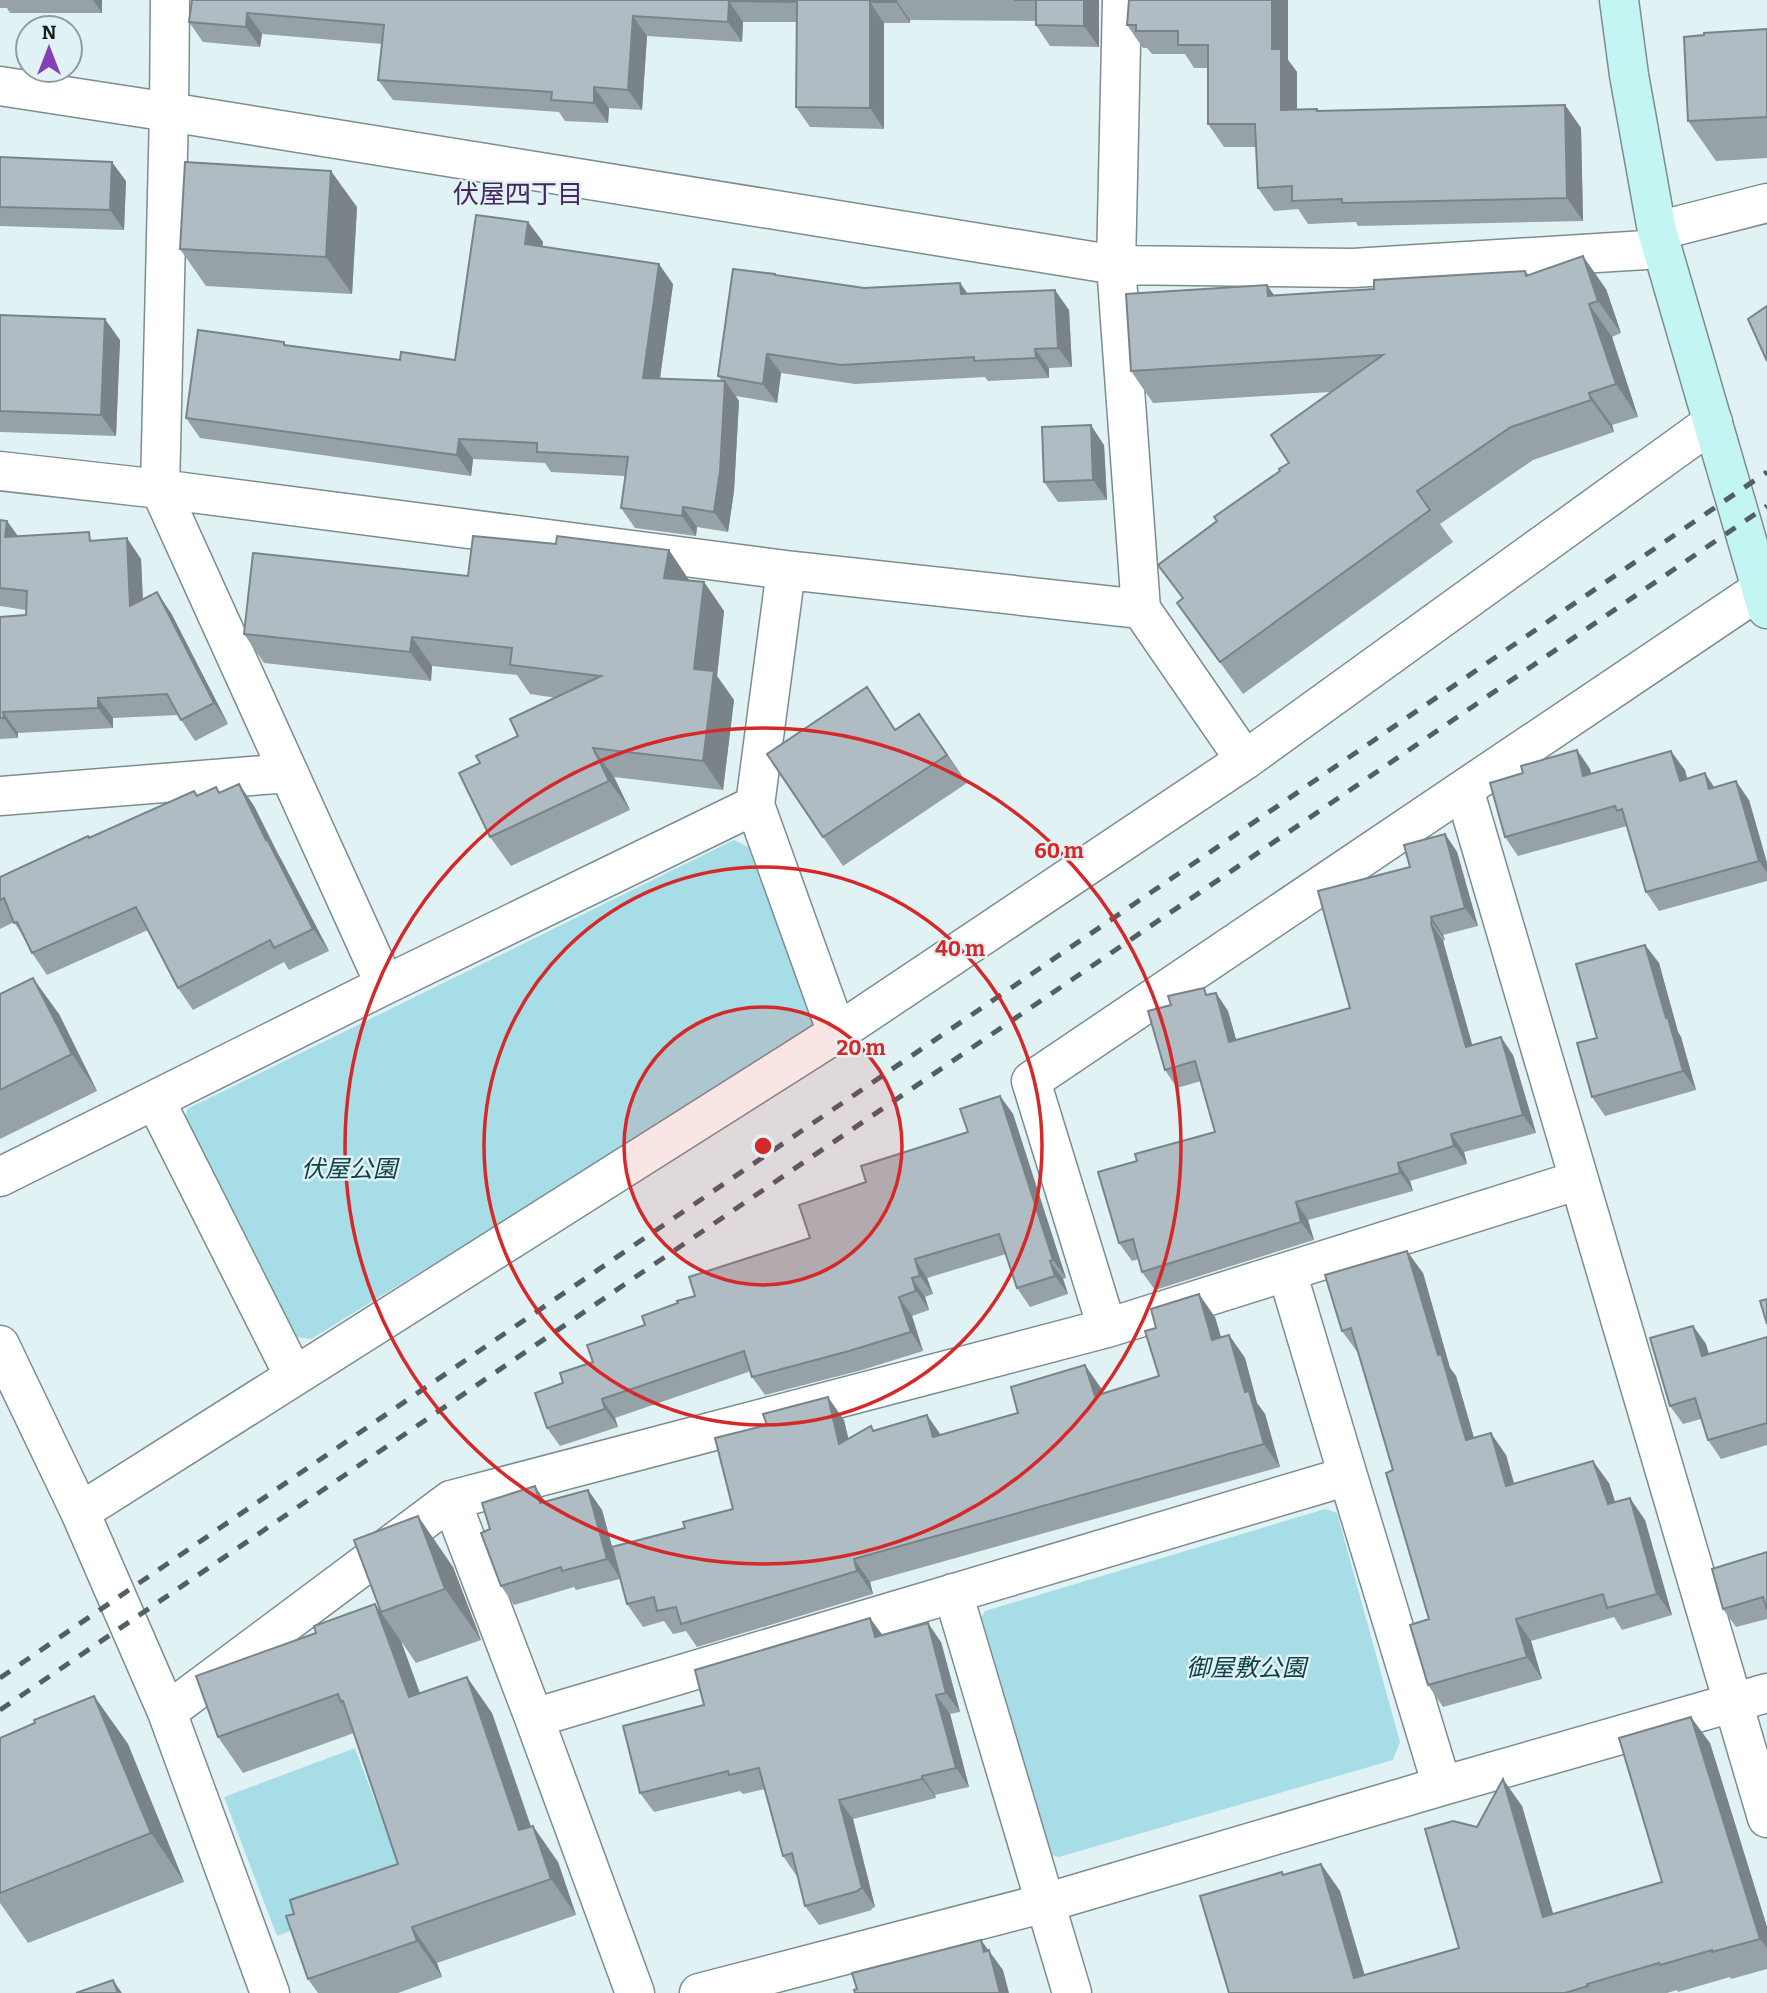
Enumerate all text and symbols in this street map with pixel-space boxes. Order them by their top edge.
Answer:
north arrow [14,14,84,84]
text: N [42,21,57,44]
district label: 伏屋四丁目 [453,179,583,210]
text: 60 m [1034,838,1084,864]
text: 40 m [935,936,985,962]
text: 20 m [837,1035,885,1061]
centre of rings [751,1134,775,1158]
park label: 伏屋公園 [301,1155,400,1183]
park label: 御屋敷公園 [1186,1654,1309,1682]

